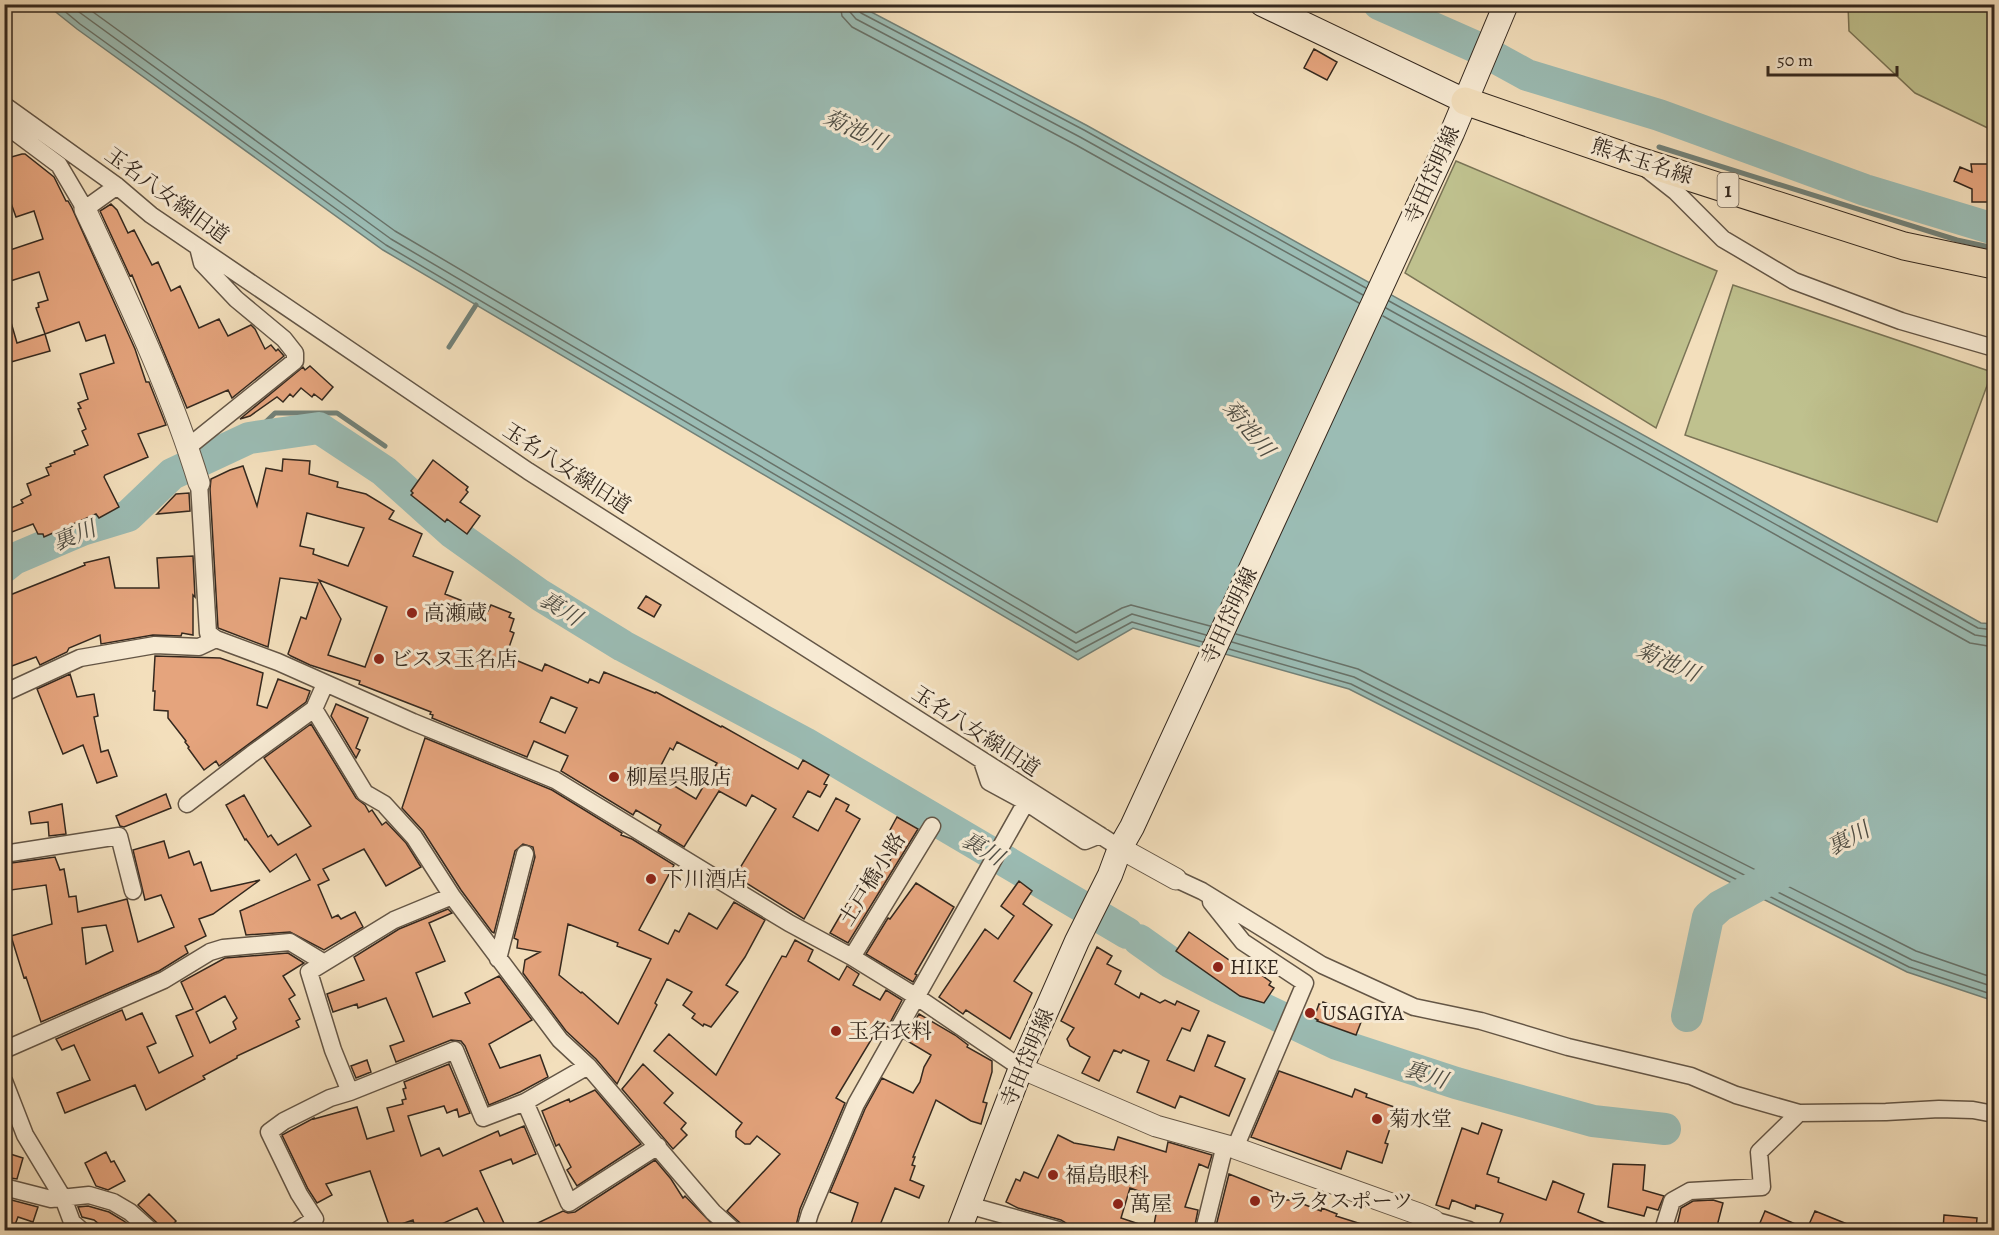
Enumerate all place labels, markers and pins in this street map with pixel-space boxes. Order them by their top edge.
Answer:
place label: 高瀬蔵 [424,599,487,627]
marker: 高瀬蔵 [405,606,419,620]
place label: ビスヌ玉名店 [391,645,517,673]
marker: ビスヌ玉名店 [372,652,386,666]
place label: 柳屋呉服店 [626,763,731,791]
marker: 柳屋呉服店 [607,770,621,784]
place label: 下川酒店 [663,865,747,893]
marker: 下川酒店 [644,872,658,886]
place label: HIKE [1230,953,1279,981]
marker: HIKE [1211,960,1225,974]
place label: USAGIYA [1322,999,1405,1027]
marker: USAGIYA [1303,1006,1317,1020]
place label: 玉名衣料 [848,1017,932,1045]
marker: 玉名衣料 [829,1024,843,1038]
place label: 菊水堂 [1389,1105,1452,1133]
marker: 菊水堂 [1370,1112,1384,1126]
place label: 福島眼科 [1065,1161,1149,1189]
marker: 福島眼科 [1046,1168,1060,1182]
place label: ウラタスポーツ [1267,1187,1413,1215]
place label: 萬屋 [1130,1190,1172,1218]
marker: ウラタスポーツ [1248,1194,1262,1208]
marker: 萬屋 [1111,1197,1125,1211]

